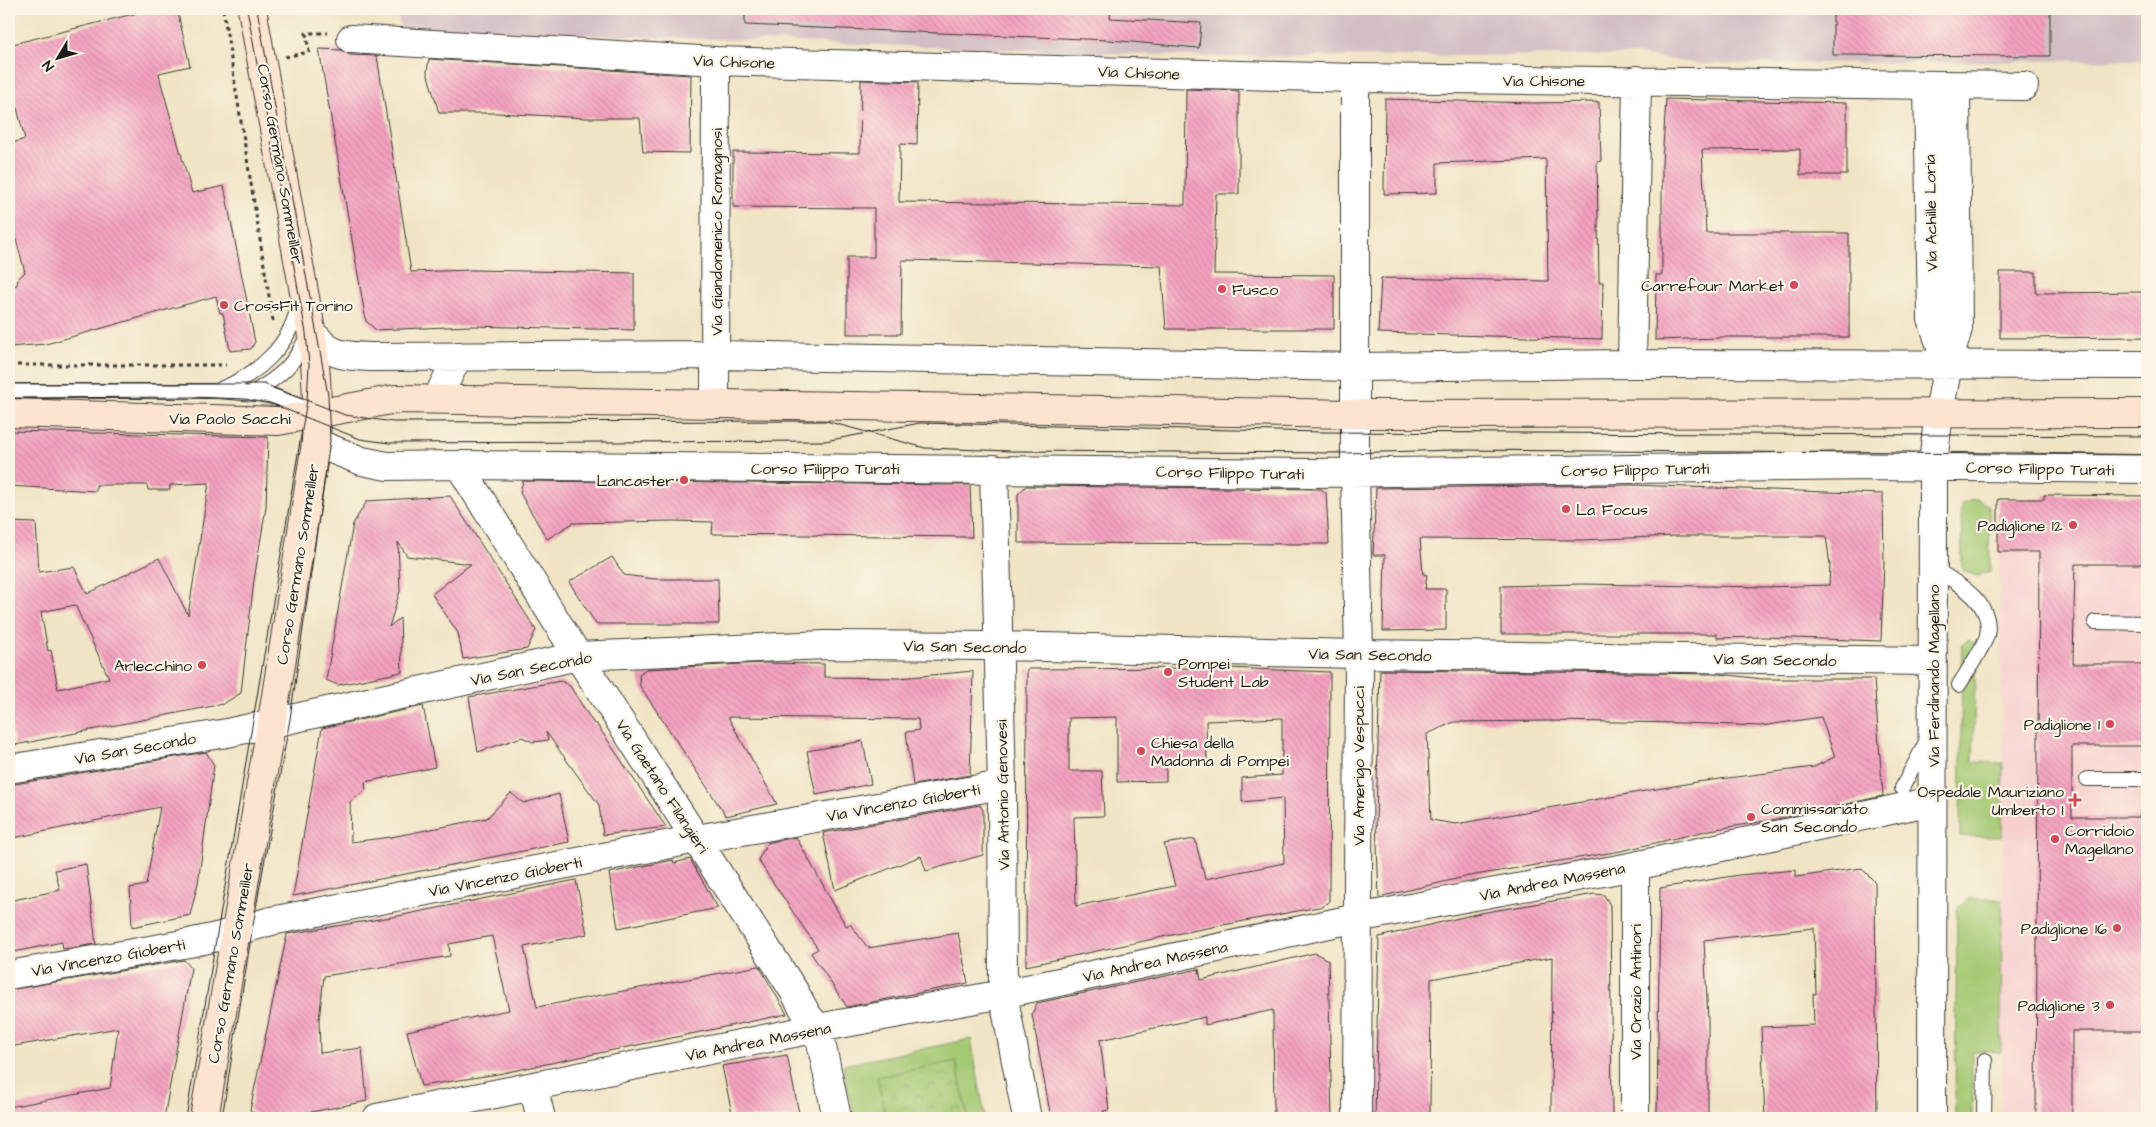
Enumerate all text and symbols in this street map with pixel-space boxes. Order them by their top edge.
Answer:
north arrow [32,32,82,82]
street label: Via Chisone [692,50,776,74]
text: N [38,56,59,75]
street label: Via Chisone [1097,61,1181,85]
street label: Corso Germano Sommeiller [252,62,308,266]
street label: Via Chisone [1503,70,1586,92]
street label: Via Giandomenico Romagnosi [706,128,729,336]
street label: Via Achille Loria [1919,154,1943,272]
place label: Carrefour Market [1641,275,1785,297]
place label: Fusco [1232,279,1278,301]
marker: Carrefour Market [1788,279,1800,291]
marker: Fusco [1216,283,1228,295]
place label: CrossFit Torino [234,295,353,317]
marker: CrossFit Torino [218,299,230,311]
street label: Via Paolo Sacchi [169,408,291,430]
street label: Corso Filippo Turati [1966,457,2115,481]
street label: Corso Filippo Turati [751,458,900,480]
street label: Corso Filippo Turati [1561,458,1710,482]
street label: Corso Filippo Turati [1156,461,1305,485]
street label: Corso Germano Sommeiller [271,462,325,666]
place label: Lancaster [597,470,674,492]
marker: Lancaster [678,474,690,486]
place label: La Focus [1576,499,1648,521]
marker: La Focus [1560,503,1572,515]
place label: Padiglione 12 [1978,515,2063,538]
marker: Padiglione 12 [2067,519,2079,531]
street label: Via Ferdinando Magellano [1923,585,1946,767]
street label: Via San Secondo [903,635,1027,659]
street label: Via San Secondo [1308,643,1432,667]
street label: Via San Secondo [469,646,594,692]
street label: Via San Secondo [1713,648,1837,672]
place label: Pompei Student Lab [1178,653,1269,693]
place label: Arlecchino [114,655,192,677]
marker: Arlecchino [196,659,208,671]
marker: Pompei Student Lab [1162,666,1174,678]
street label: Via Amerigo Vespucci [1348,686,1371,846]
place label: Padiglione 1 [2024,714,2100,737]
street label: Via Gaetano Filangieri [610,715,714,859]
marker: Padiglione 1 [2104,718,2116,730]
street label: Via Antonio Genovesi [991,719,1015,871]
street label: Via San Secondo [73,727,198,771]
place label: Chiesa della Madonna di Pompei [1151,732,1289,772]
marker: Chiesa della Madonna di Pompei [1135,745,1147,757]
street label: Via Vincenzo Gioberti [825,779,982,827]
place label: Ospedale Mauriziano Umberto I [1918,781,2064,821]
marker: Ospedale Mauriziano Umberto I [2068,793,2082,807]
place label: Commissariato San Secondo [1761,798,1868,838]
marker: Commissariato San Secondo [1745,811,1757,823]
place label: Corridoio Magellano [2065,820,2134,861]
marker: Corridoio Magellano [2049,833,2061,845]
street label: Via Vincenzo Gioberti [427,851,584,903]
street label: Via Andrea Massena [1478,857,1627,907]
street label: Corso Germano Sommeiller [203,861,259,1065]
place label: Padiglione 16 [2021,918,2107,941]
marker: Padiglione 16 [2111,922,2123,934]
street label: Via Orazio Antinori [1625,924,1647,1060]
street label: Via Vincenzo Gioberti [30,934,187,982]
street label: Via Andrea Massena [1081,936,1230,988]
place label: Padiglione 3 [2018,995,2100,1018]
marker: Padiglione 3 [2104,999,2116,1011]
street label: Via Andrea Massena [684,1017,833,1067]

